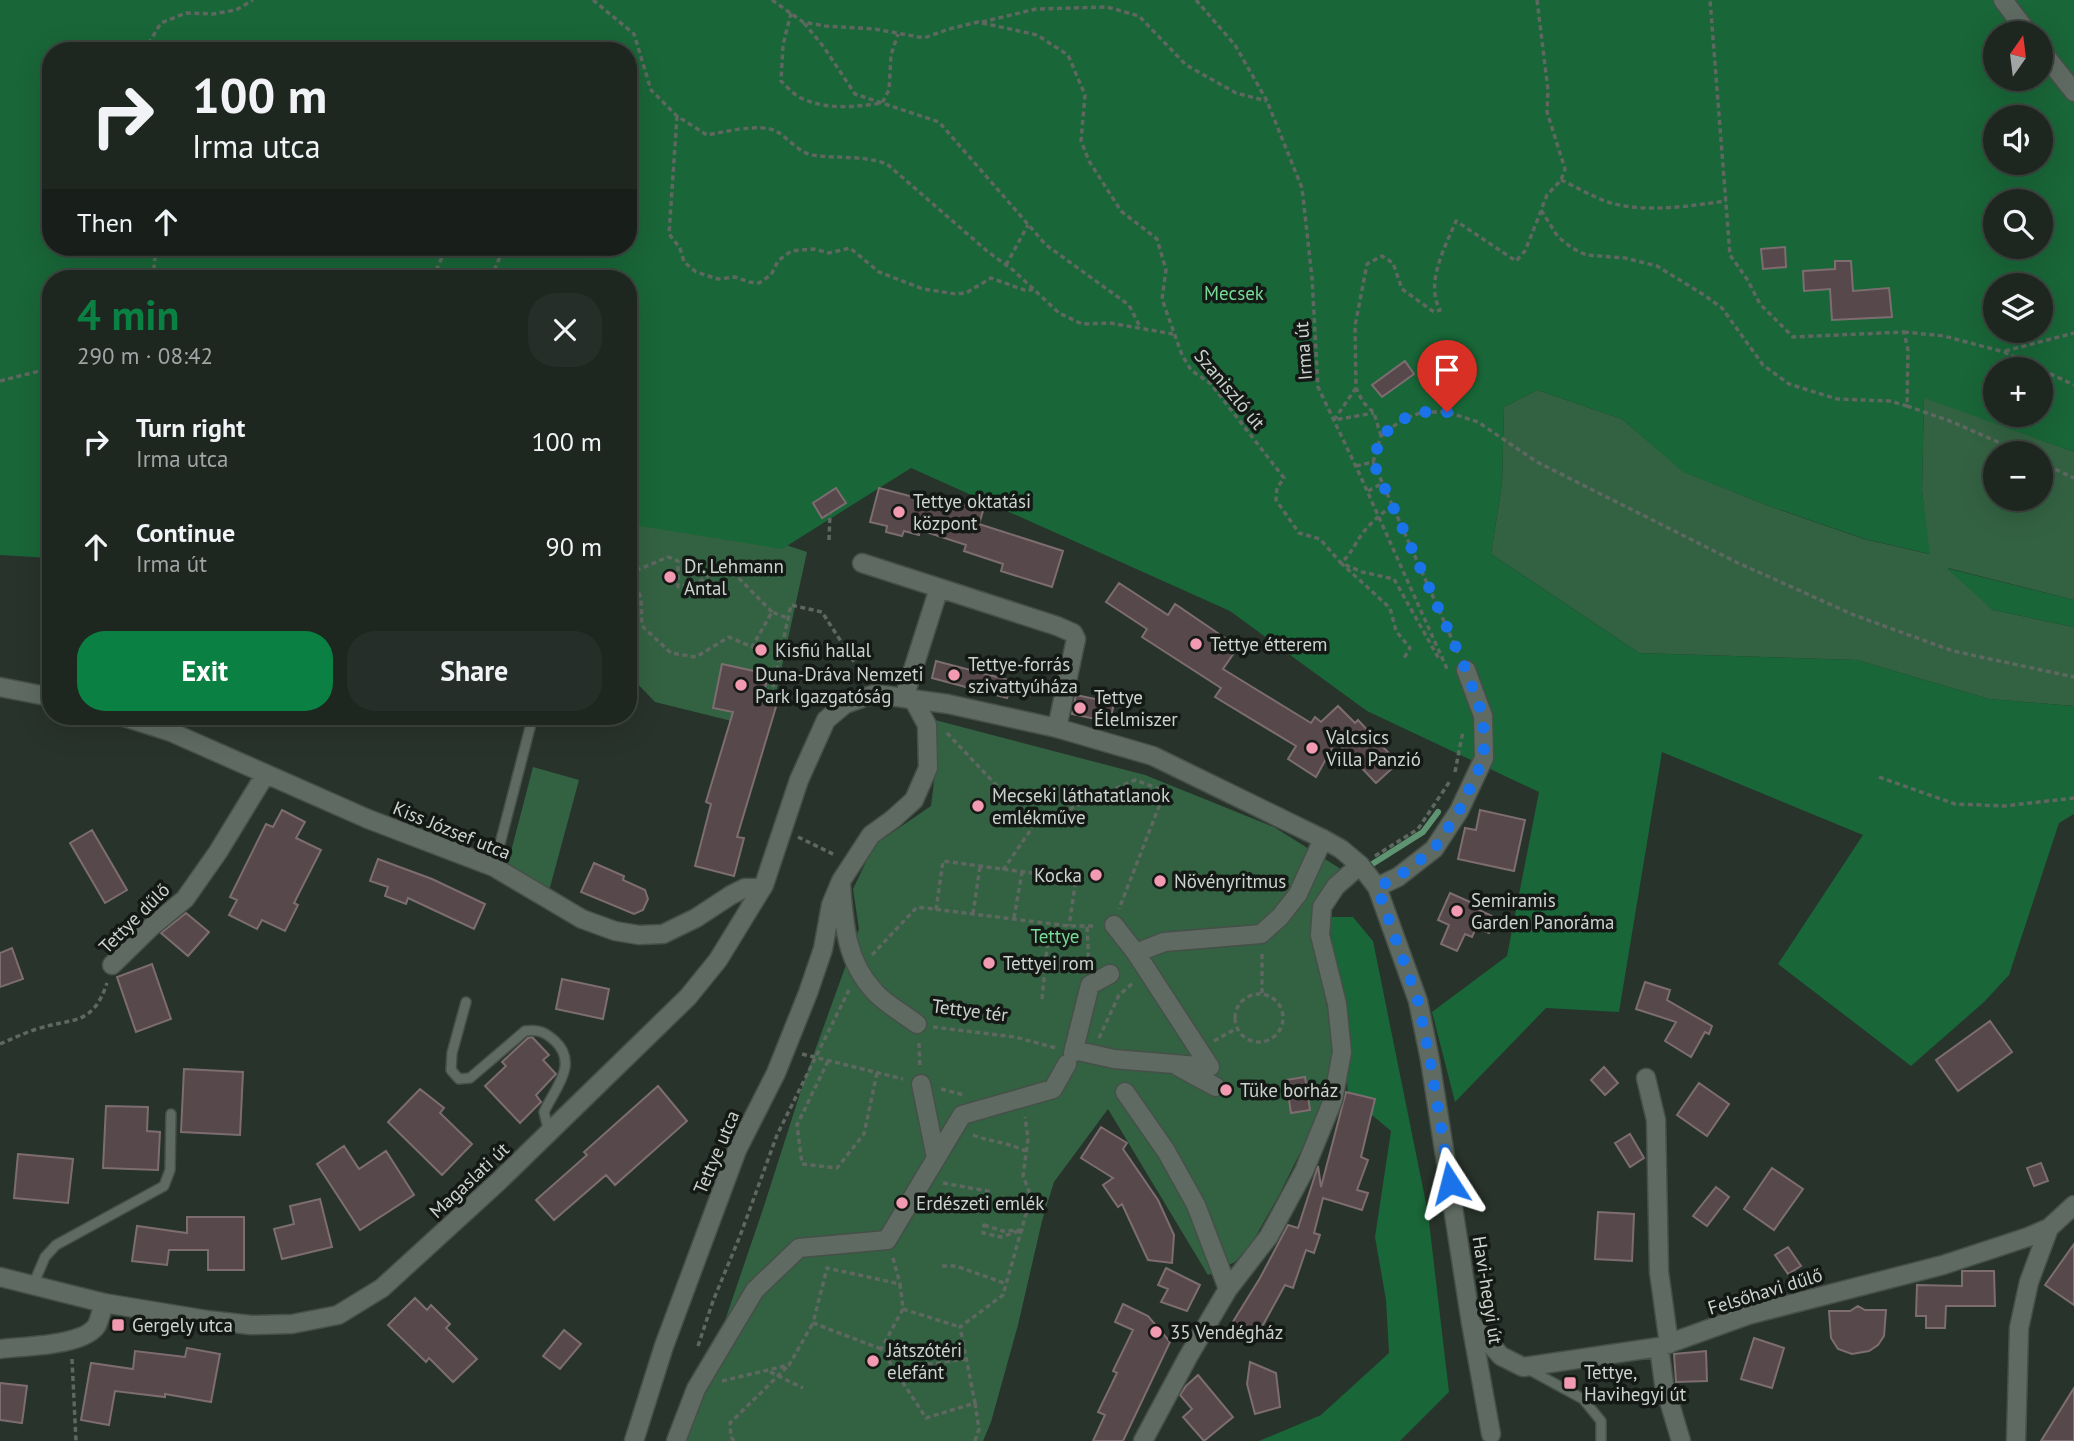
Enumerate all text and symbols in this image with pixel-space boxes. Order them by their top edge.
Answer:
north arrow [1983,21,2053,91]
map controls [1983,21,2053,511]
text: 100 m [192,63,327,127]
icon: right [77,70,168,161]
button: sound [1983,105,2053,175]
text: Irma utca [192,125,321,167]
button: search [1983,189,2053,259]
icon: ahead [147,203,185,241]
text: Then [77,206,133,239]
button: layers [1983,273,2053,343]
park label: Mecsek [1204,281,1264,305]
text: 4 min [77,287,179,342]
button: close [528,293,602,367]
street label: Irma út [1289,320,1317,381]
pin [1417,340,1477,412]
text: 290 m · 08:42 [77,341,213,370]
street label: Szaniszló út [1189,344,1271,434]
icon: arrive [1428,351,1466,389]
button: + [1983,357,2053,427]
text: Turn right [136,411,245,444]
icon: right [77,423,115,461]
text: 100 m [531,425,602,458]
button: − [1983,441,2053,511]
text: Irma utca [136,444,228,473]
place label: Tettye oktatási központ [913,489,1031,535]
marker: Tettye oktatási központ [891,504,907,520]
text: Continue [136,516,235,549]
icon: ahead [77,528,115,566]
text: 90 m [546,530,602,563]
text: Irma út [136,549,207,578]
place label: Dr. Lehmann Antal [684,554,784,600]
marker: Dr. Lehmann Antal [662,569,678,585]
button: Exit [77,631,333,711]
button: Share [347,631,602,711]
place label: Tettye étterem [1210,632,1328,656]
marker: Tettye étterem [1188,636,1204,652]
place label: Kisfiú hallal [775,638,872,662]
marker: Kisfiú hallal [753,642,769,658]
place label: Tettye-forrás szivattyúháza [968,652,1078,698]
place label: Duna-Dráva Nemzeti Park Igazgatóság [755,662,924,708]
marker: Tettye-forrás szivattyúháza [946,667,962,683]
marker: Duna-Dráva Nemzeti Park Igazgatóság [733,677,749,693]
place label: Tettye Élelmiszer [1094,685,1178,731]
marker: Tettye Élelmiszer [1072,700,1088,716]
place label: Valcsics Villa Panzió [1325,725,1421,771]
marker: Valcsics Villa Panzió [1304,740,1320,756]
place label: Mecseki láthatatlanok emlékműve [992,783,1170,829]
street label: Kiss József utca [390,795,514,865]
marker: Mecseki láthatatlanok emlékműve [970,798,986,814]
place label: Kocka [1034,863,1082,887]
marker: Kocka [1088,867,1104,883]
place label: Növényritmus [1174,869,1286,893]
marker: Növényritmus [1152,873,1168,889]
street label: Tettye dűlő [94,878,174,958]
place label: Semiramis Garden Panoráma [1471,888,1615,934]
marker: Semiramis Garden Panoráma [1449,903,1465,919]
park label: Tettye [1031,924,1079,948]
place label: Tettyei rom [1003,951,1094,975]
marker: Tettyei rom [981,955,997,971]
street label: Tettye tér [931,993,1010,1027]
place label: Tüke borház [1240,1078,1338,1102]
marker: Tüke borház [1218,1082,1234,1098]
street label: Tettye utca [688,1107,744,1197]
street label: Magaslati út [424,1137,514,1223]
position arrow [1413,1146,1487,1220]
place label: Erdészeti emlék [916,1191,1044,1215]
marker: Erdészeti emlék [894,1195,910,1211]
street label: Havi-hegyi út [1468,1234,1508,1346]
street label: Felsőhavi dűlő [1705,1262,1825,1320]
place label: Gergely utca [132,1313,233,1337]
marker: Gergely utca [110,1317,126,1333]
place label: 35 Vendégház [1170,1320,1283,1344]
marker: 35 Vendégház [1148,1324,1164,1340]
place label: Játszótéri elefánt [886,1338,962,1384]
marker: Játszótéri elefánt [865,1353,881,1369]
place label: Tettye, Havihegyi út [1584,1360,1687,1406]
marker: Tettye, Havihegyi út [1562,1375,1578,1391]

